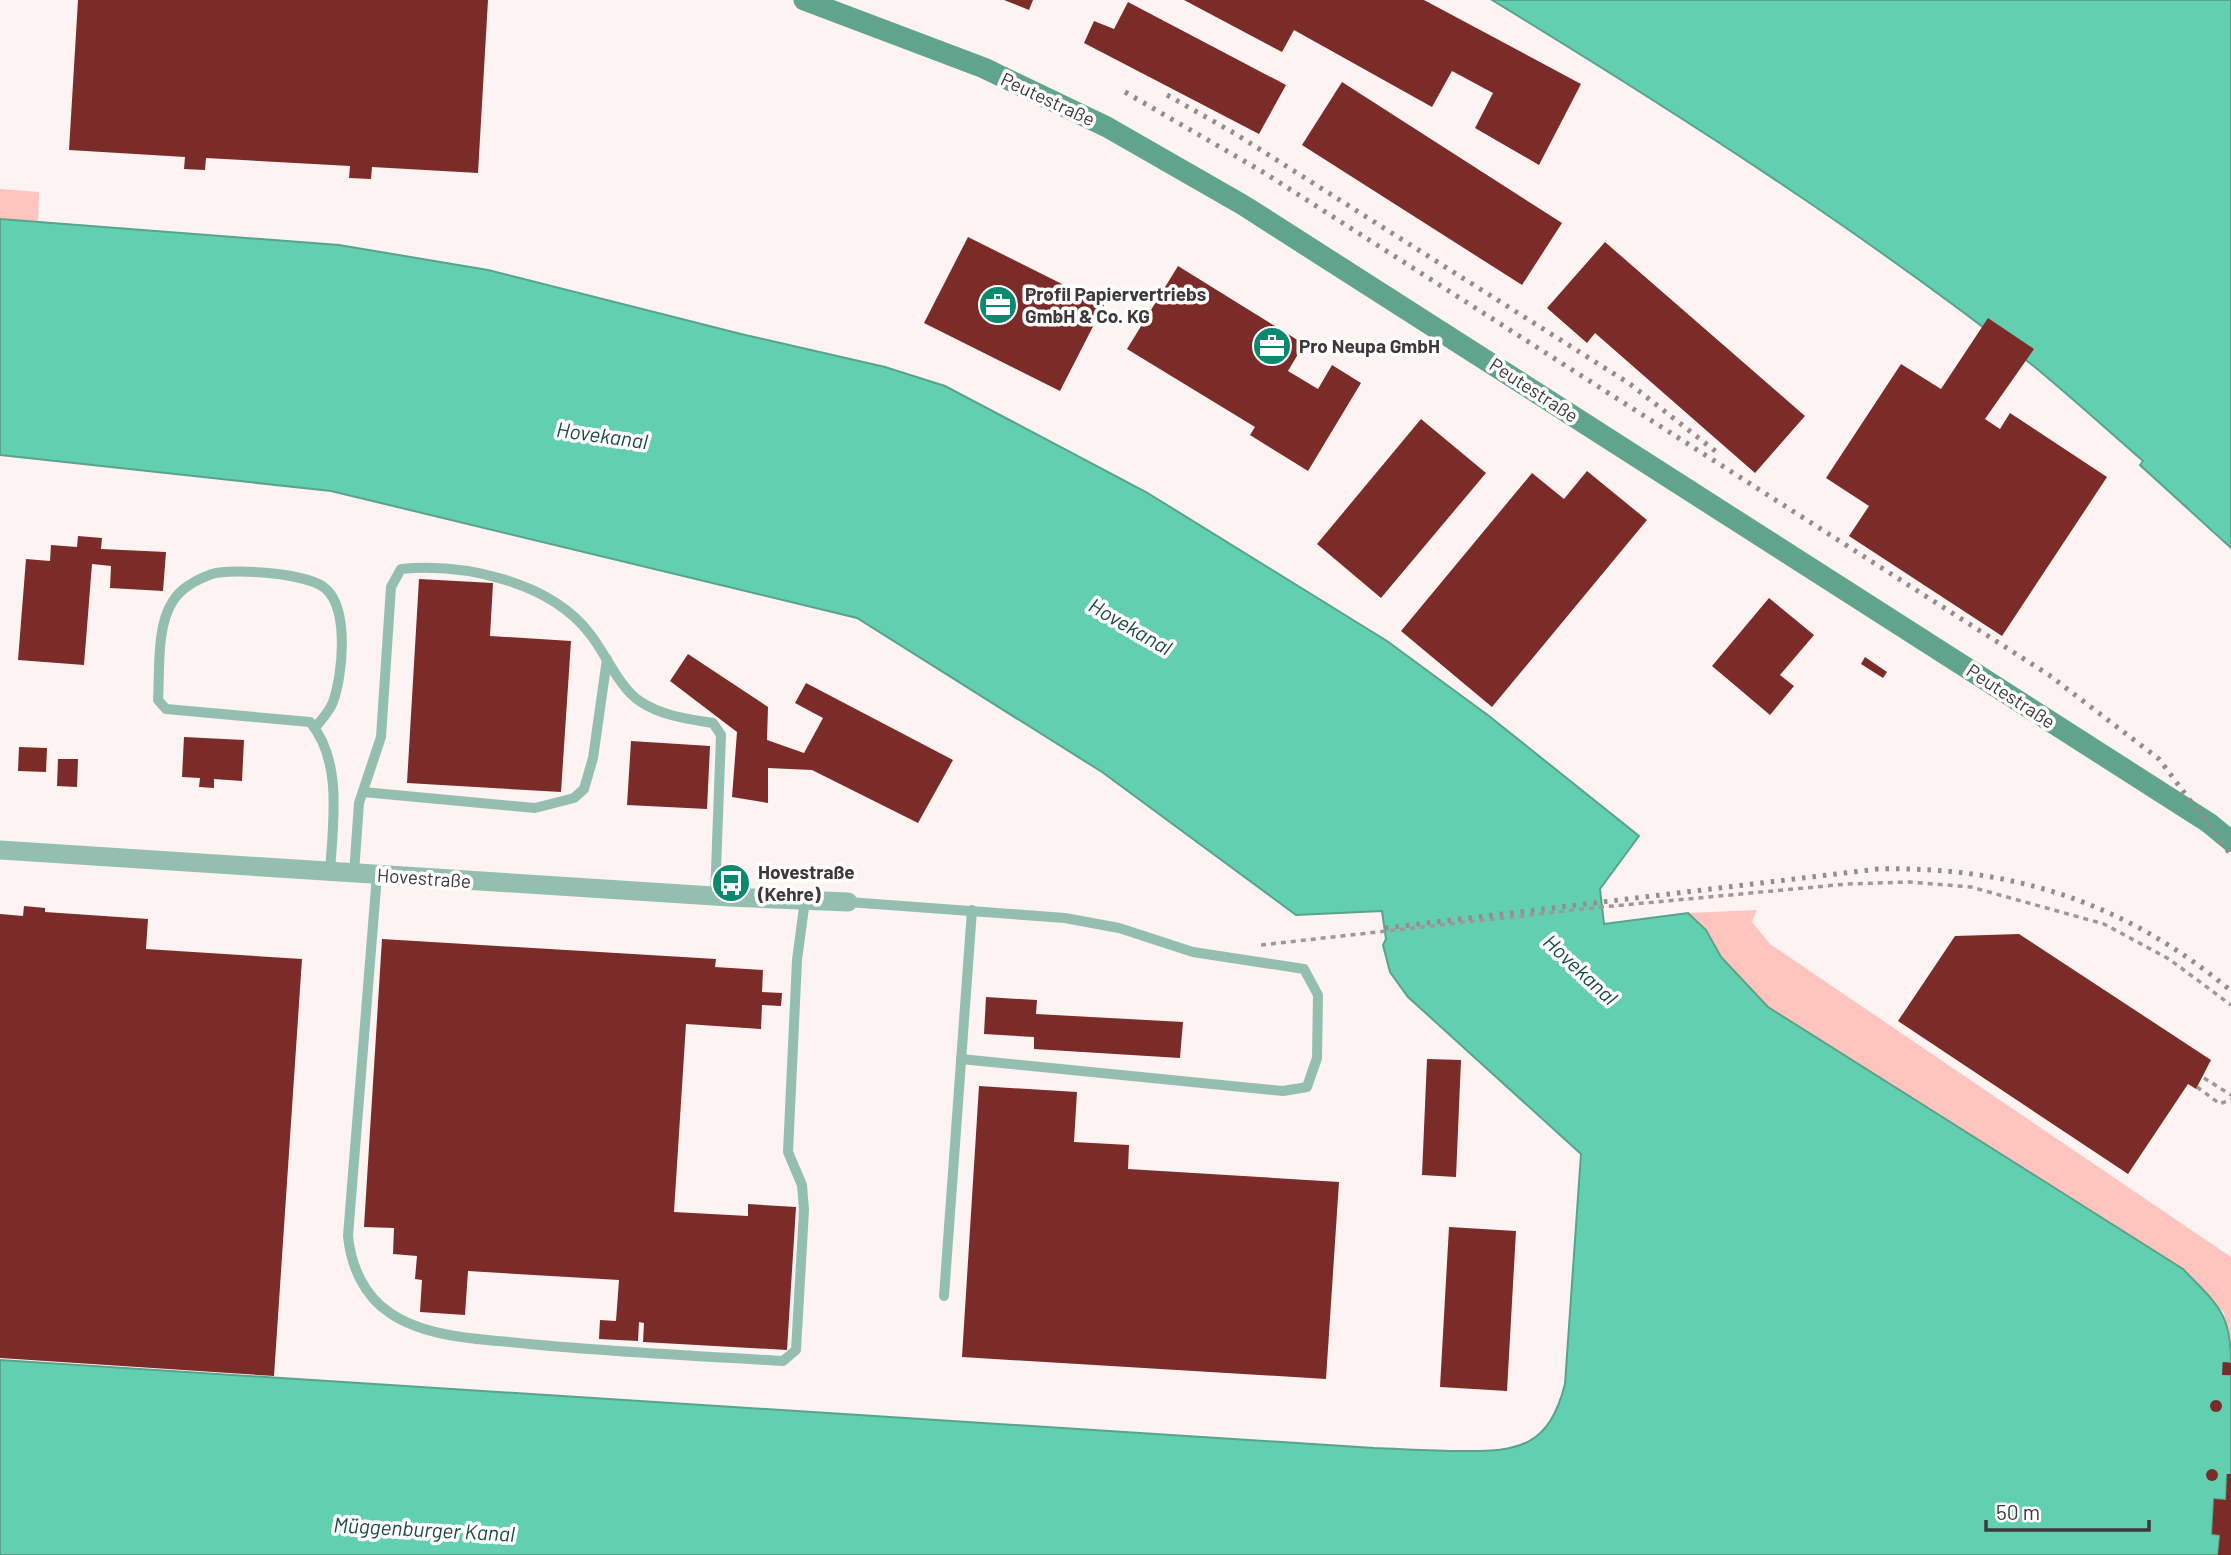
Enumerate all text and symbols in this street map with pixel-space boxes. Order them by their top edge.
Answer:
street label: Peutestraße [998,67,1099,130]
place label: Profil Papiervertriebs GmbH & Co. KG [1025,282,1206,327]
office icon: Profil Papiervertriebs GmbH & Co. KG [977,284,1019,326]
office icon: Pro Neupa GmbH [1251,325,1293,367]
place label: Pro Neupa GmbH [1299,334,1440,357]
street label: Peutestraße [1486,352,1583,427]
water label: Hovekanal [555,416,650,453]
water label: Hovekanal [1085,592,1177,660]
street label: Peutestraße [1963,658,2060,733]
place label: Hovestraße (Kehre) [757,860,855,905]
bus stop icon: Hovestraße (Kehre) [710,862,752,904]
street label: Hovestraße [376,863,472,892]
water label: Hovekanal [1539,928,1623,1010]
scale bar [1986,1488,2149,1532]
text: 50 m [1996,1499,2040,1524]
water label: Müggenburger Kanal [333,1511,516,1546]

